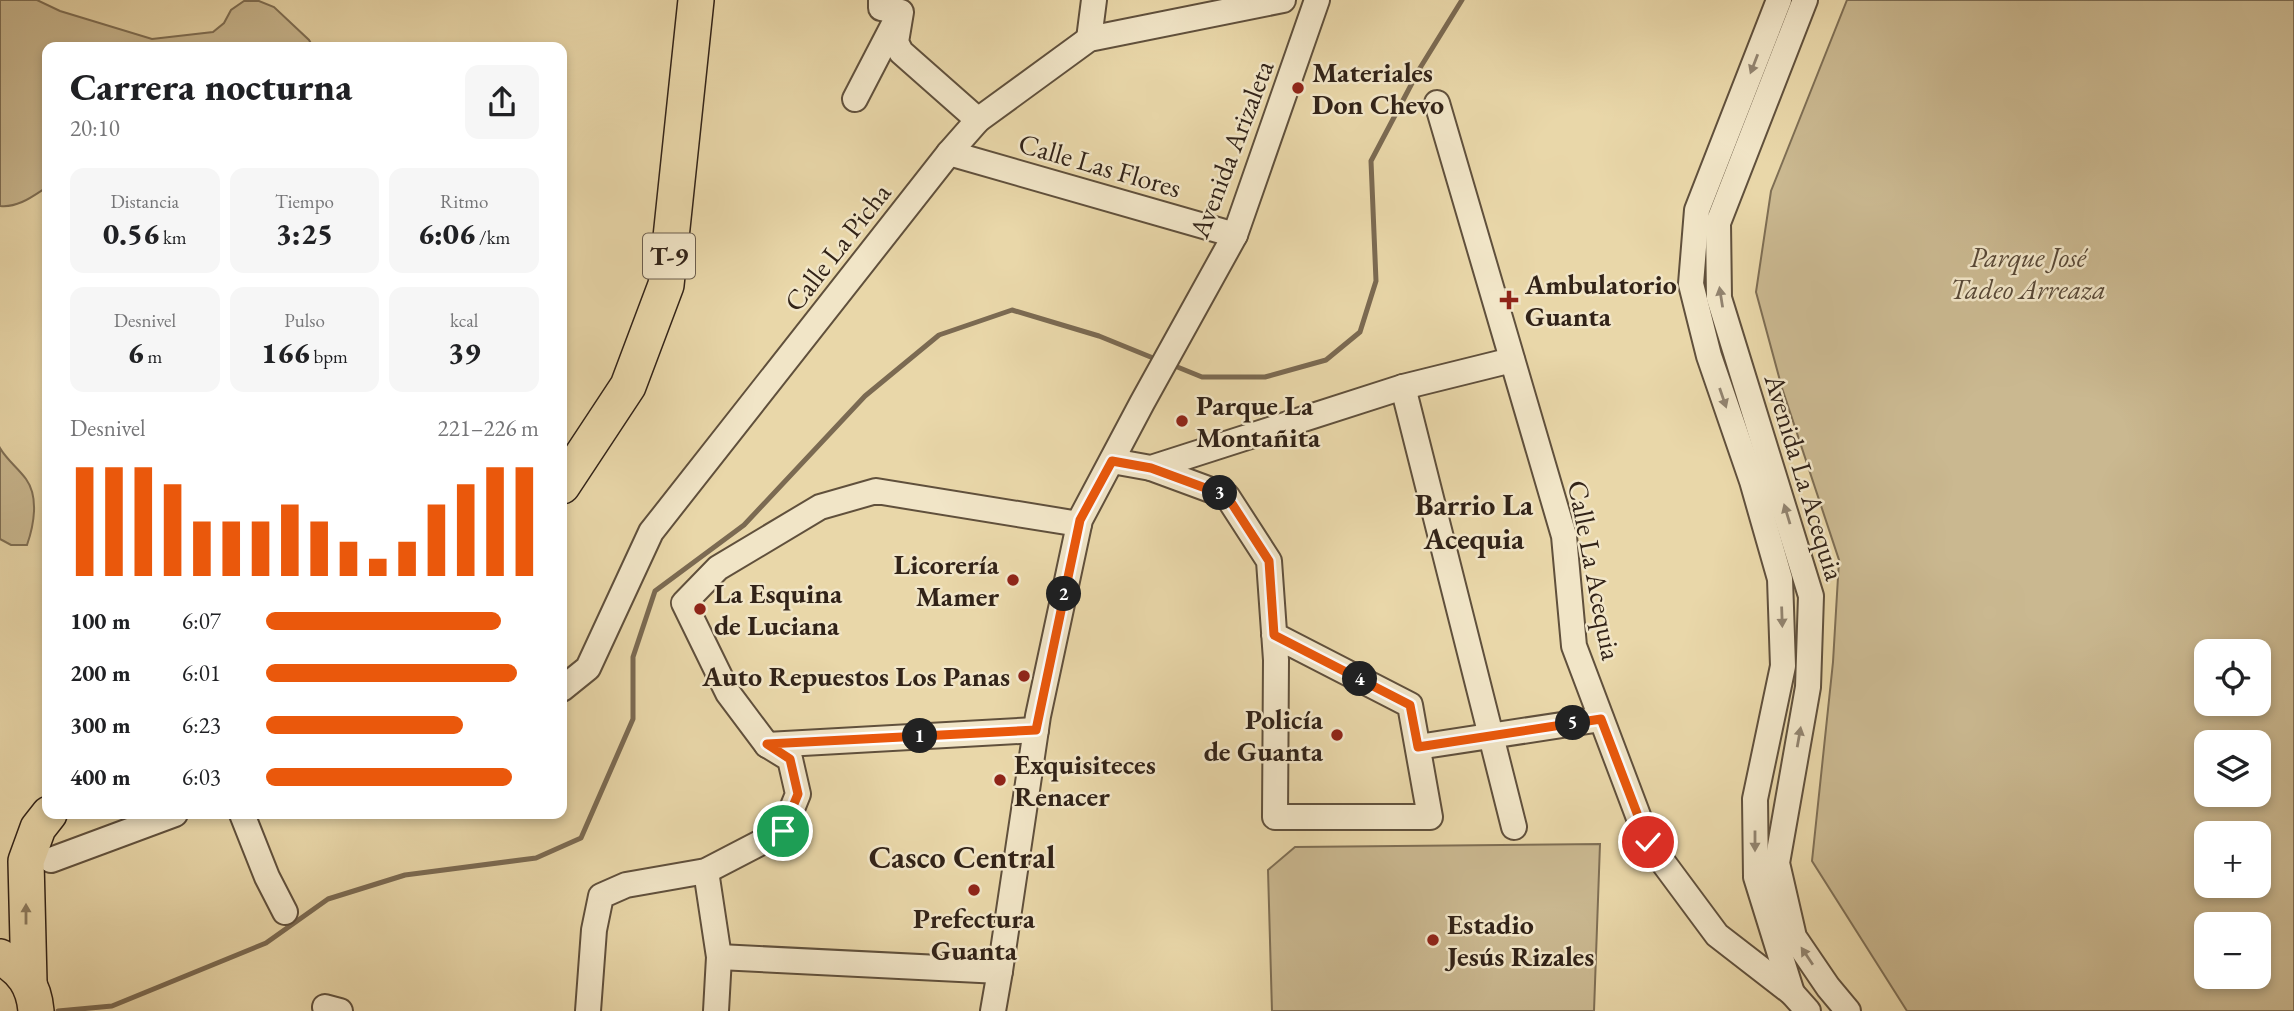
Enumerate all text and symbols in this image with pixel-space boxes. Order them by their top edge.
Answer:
one-way arrow [1749,53,1760,74]
street label: Avenida Arizaleta [1180,54,1282,244]
place label: Materiales Don Chevo [1312,54,1444,122]
text: Carrera nocturna [70,62,352,111]
button: share [465,65,539,139]
marker: Materiales Don Chevo [1290,80,1306,96]
text: 20:10 [70,113,120,143]
street label: Calle Las Flores [1015,125,1185,205]
street label: Calle La Picha [776,175,899,319]
text: Distancia [110,189,179,214]
text: Tiempo [275,189,334,214]
text: Ritmo [440,189,488,214]
text: 0.56 [103,214,159,253]
text: 3:25 [276,214,333,253]
text: 6:06 [418,214,475,253]
text: km [159,225,187,250]
text: /km [475,225,510,250]
road number: T-9 [643,233,695,278]
park label: Parque José Tadeo Arreaza [1950,239,2106,307]
place label: Ambulatorio Guanta [1524,266,1677,334]
one-way arrow [1715,286,1726,308]
marker: Ambulatorio Guanta [1499,290,1519,310]
text: Desnivel [114,308,176,333]
text: Pulso [284,308,325,333]
text: kcal [450,308,478,333]
text: 6 [127,333,144,372]
text: 166 [261,333,310,372]
text: 39 [448,333,480,372]
text: m [144,344,162,369]
text: bpm [310,344,348,369]
street label: Avenida La Acequia [1756,369,1854,585]
place label: Parque La Montañita [1196,387,1321,455]
one-way arrow [1718,388,1729,409]
text: Desnivel [70,413,146,443]
text: 221–226 m [438,413,539,443]
marker: Parque La Montañita [1174,413,1190,429]
pin: 3 [1202,476,1238,510]
street label: Calle La Acequia [1560,477,1630,664]
text: 3 [1214,480,1225,505]
district label: Barrio La Acequia [1415,485,1534,558]
one-way arrow [1781,503,1791,524]
place label: Licorería Mamer [894,546,1000,614]
marker: Licorería Mamer [1005,572,1021,588]
place label: La Esquina de Luciana [714,575,843,643]
pin: 2 [1046,576,1082,612]
text: 2 [1058,581,1069,606]
marker: La Esquina de Luciana [692,601,708,617]
text: 100 m [70,606,131,636]
text: 6:07 [182,606,221,636]
one-way arrow [1776,606,1787,628]
map controls [2194,639,2271,989]
button: locate [2194,639,2271,716]
text: 200 m [70,658,131,688]
text: 6:01 [182,658,221,688]
place label: Auto Repuestos Los Panas [701,658,1010,694]
pin: 4 [1342,662,1378,696]
text: 4 [1354,666,1365,691]
marker: Auto Repuestos Los Panas [1016,668,1032,684]
place label: Policía de Guanta [1204,701,1324,769]
pin: 5 [1556,706,1590,740]
text: 300 m [70,710,131,740]
text: 6:23 [182,710,221,740]
text: 5 [1567,710,1578,735]
pin: 1 [902,718,937,754]
text: 1 [914,723,925,748]
one-way arrow [1794,726,1805,748]
marker: Policía de Guanta [1329,727,1345,743]
button: layers [2194,730,2271,807]
place label: Exquisiteces Renacer [1014,746,1156,814]
text: 400 m [70,762,131,792]
text: 6:03 [182,762,221,792]
marker: Exquisiteces Renacer [992,772,1008,788]
pin [753,801,813,861]
icon: arrive [764,812,802,850]
pin [1618,812,1678,872]
button: + [2194,821,2271,898]
icon: check [1629,823,1667,861]
one-way arrow [1750,830,1761,852]
district label: Casco Central [869,836,1055,878]
marker: Prefectura Guanta [966,882,982,898]
place label: Prefectura Guanta [913,900,1036,968]
one-way arrow [20,903,32,925]
place label: Estadio Jesús Rizales [1444,906,1594,974]
button: − [2194,912,2271,989]
marker: Estadio Jesús Rizales [1425,932,1441,948]
one-way arrow [1801,947,1814,966]

